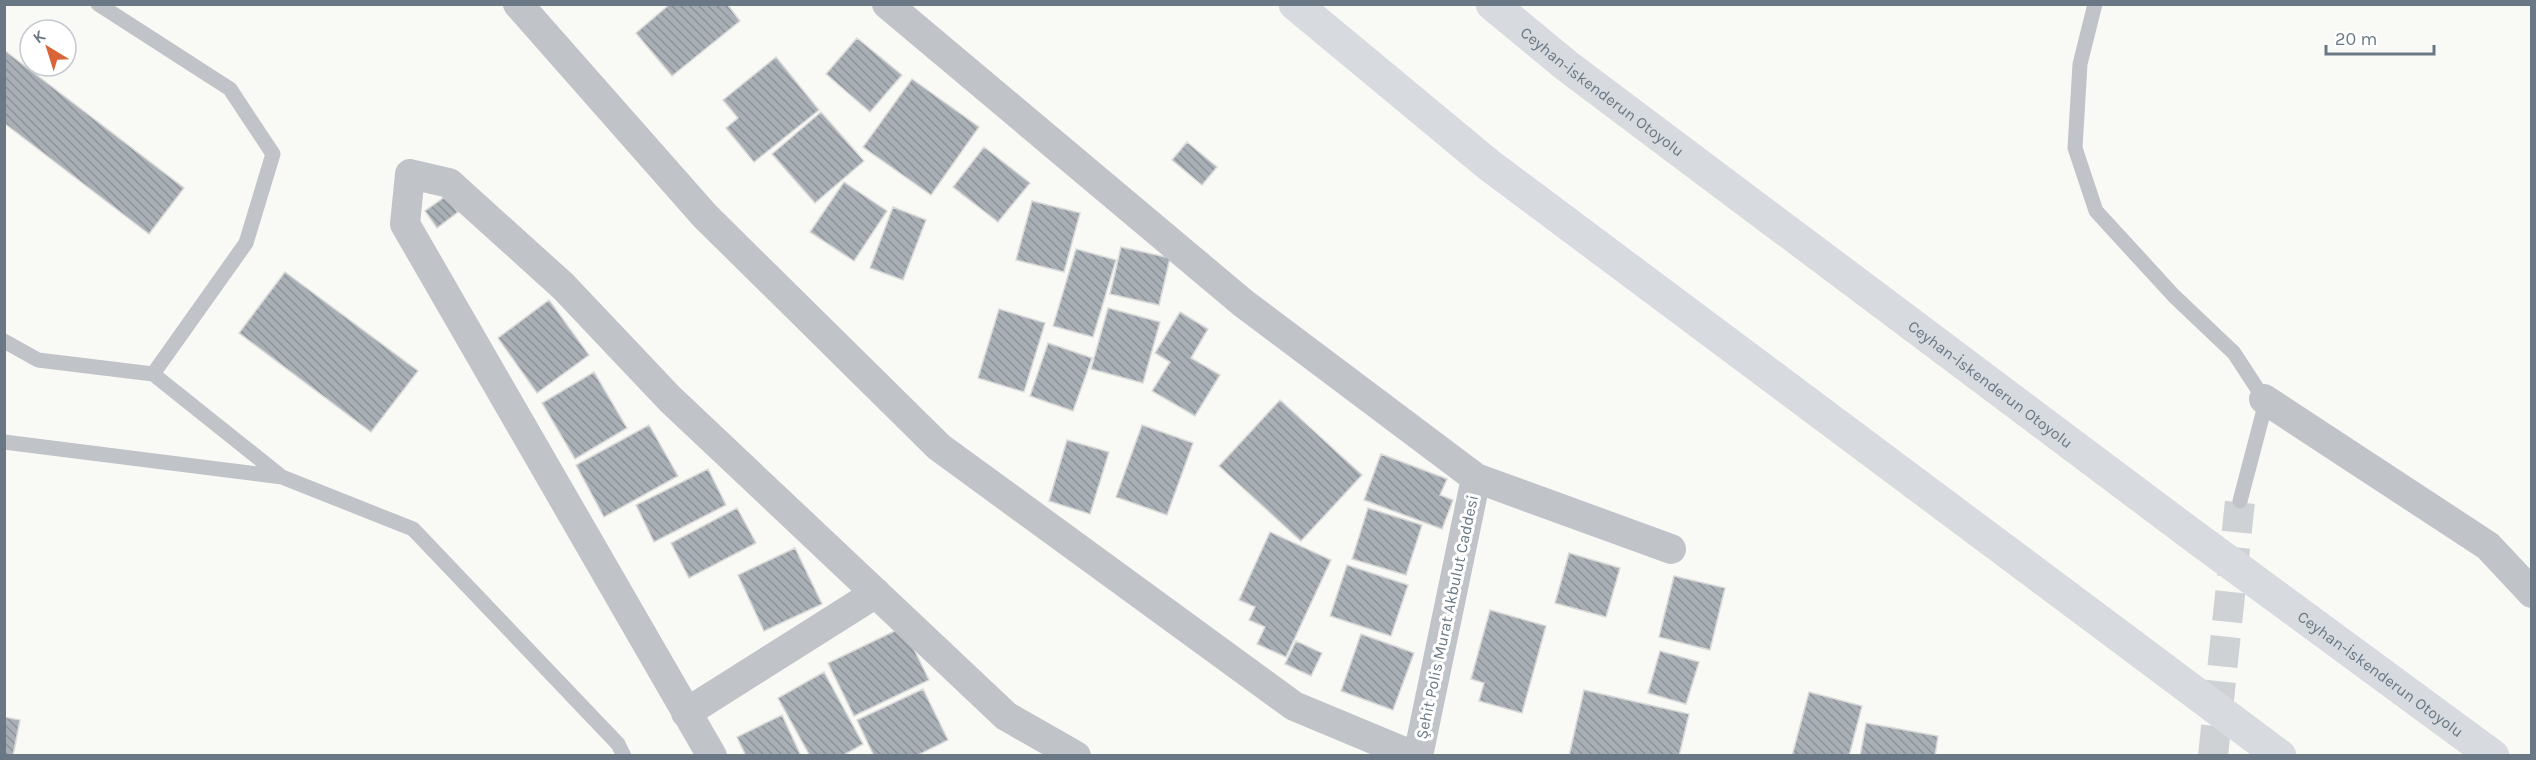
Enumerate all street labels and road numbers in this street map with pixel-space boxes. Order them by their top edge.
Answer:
street label: Ceyhan-İskenderun Otoyolu [1517,22,1688,160]
street label: Ceyhan-İskenderun Otoyolu [1905,316,2077,452]
street label: Şehit Polis Murat Akbulut Caddesi [1412,493,1482,741]
street label: Ceyhan-İskenderun Otoyolu [2294,606,2468,741]

